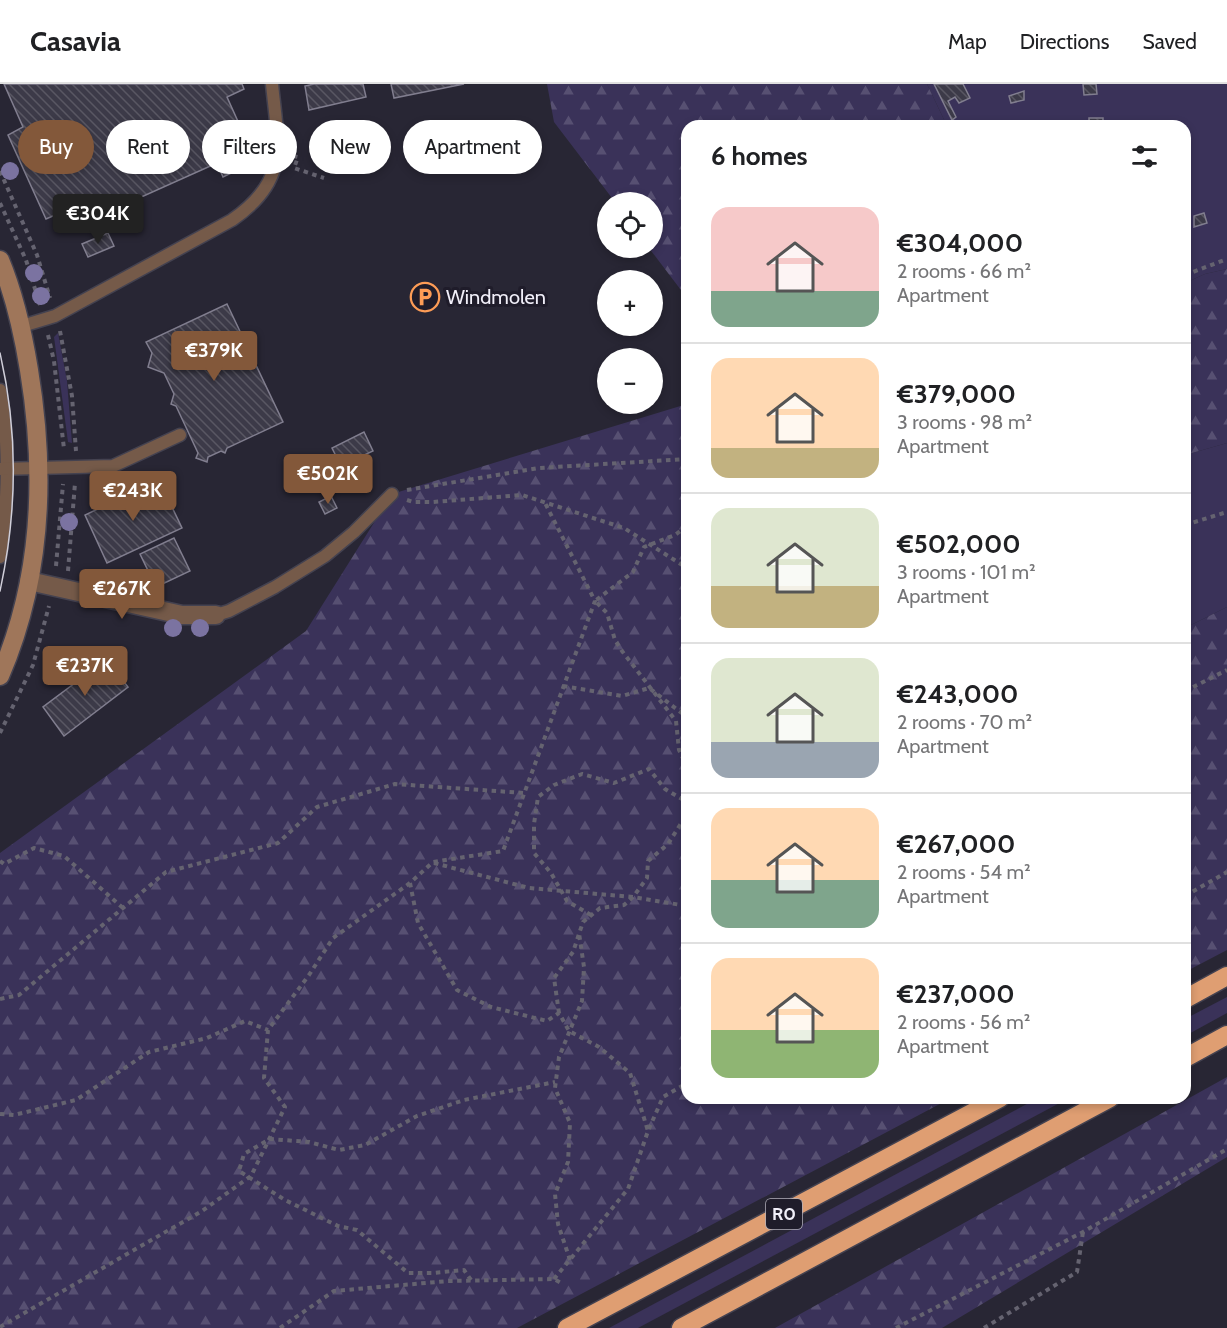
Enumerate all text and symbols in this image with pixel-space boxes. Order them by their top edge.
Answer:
text: Casavia [30,24,121,58]
text: Map [948,29,987,54]
text: Directions [1020,29,1109,54]
text: Saved [1142,29,1197,54]
chip: Buy [18,120,94,174]
chip: Rent [106,120,190,174]
chip: Filters [202,120,297,174]
chip: New [309,120,391,174]
chip: Apartment [403,120,542,174]
text: 6 homes [711,140,808,172]
icon: filters [1128,140,1161,173]
map controls [597,192,663,414]
button: locate [597,192,663,258]
pin: €304K [56,194,140,245]
text: €304K [67,201,129,225]
text: €304,000 [897,227,1023,259]
icon: home [759,231,831,303]
text: 2 rooms · 66 m² [897,259,1031,283]
button: + [597,270,663,336]
parking icon: Windmolen [409,281,441,313]
text: Apartment [897,283,989,307]
place label: Windmolen [446,285,546,309]
pin: €379K [172,331,256,382]
text: €379K [185,338,243,362]
button: − [597,348,663,414]
text: €379,000 [897,378,1016,410]
icon: home [759,382,831,454]
text: 3 rooms · 98 m² [897,410,1032,434]
text: Apartment [897,434,989,458]
pin: €502K [286,454,370,505]
text: €502K [298,461,358,485]
pin: €243K [91,471,175,522]
text: €243K [103,478,163,502]
text: €502,000 [897,528,1021,560]
icon: home [759,532,831,604]
text: 3 rooms · 101 m² [897,560,1036,584]
pin: €267K [80,569,164,620]
text: €267K [93,576,151,600]
text: Apartment [897,584,989,608]
pin: €237K [43,646,127,697]
text: €237K [57,653,113,677]
text: €243,000 [897,678,1018,710]
icon: home [759,682,831,754]
text: 2 rooms · 70 m² [897,710,1032,734]
text: Apartment [897,734,989,758]
text: €267,000 [897,828,1015,860]
icon: home [759,832,831,904]
text: 2 rooms · 54 m² [897,860,1031,884]
text: Apartment [897,884,989,908]
text: €237,000 [897,978,1015,1010]
icon: home [759,982,831,1054]
text: 2 rooms · 56 m² [897,1010,1030,1034]
text: Apartment [897,1034,989,1058]
road number: R0 [766,1199,802,1229]

